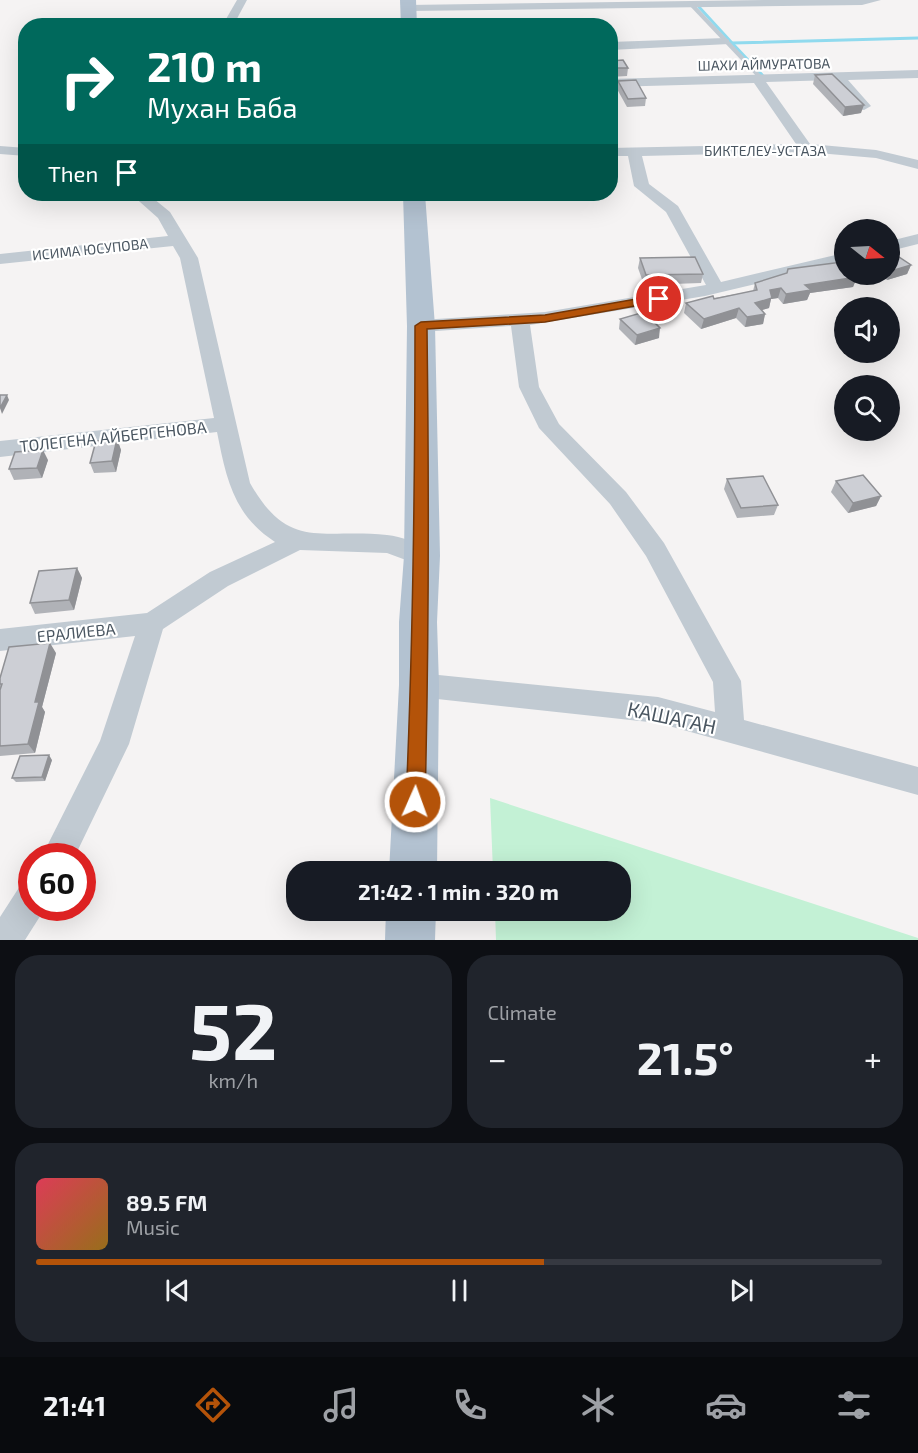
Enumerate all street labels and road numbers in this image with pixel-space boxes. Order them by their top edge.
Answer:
street label: ШАХИ АЙМУРАТОВА [698,54,831,74]
street label: БИКТЕЛЕУ-УСТАЗА [704,142,826,159]
street label: ИСИМА ЮСУПОВА [31,234,149,264]
street label: ТОЛЕГЕНА АЙБЕРГЕНОВА [19,417,207,455]
street label: ЕРАЛИЕВА [36,618,116,646]
street label: КАШАГАН [625,696,719,738]

